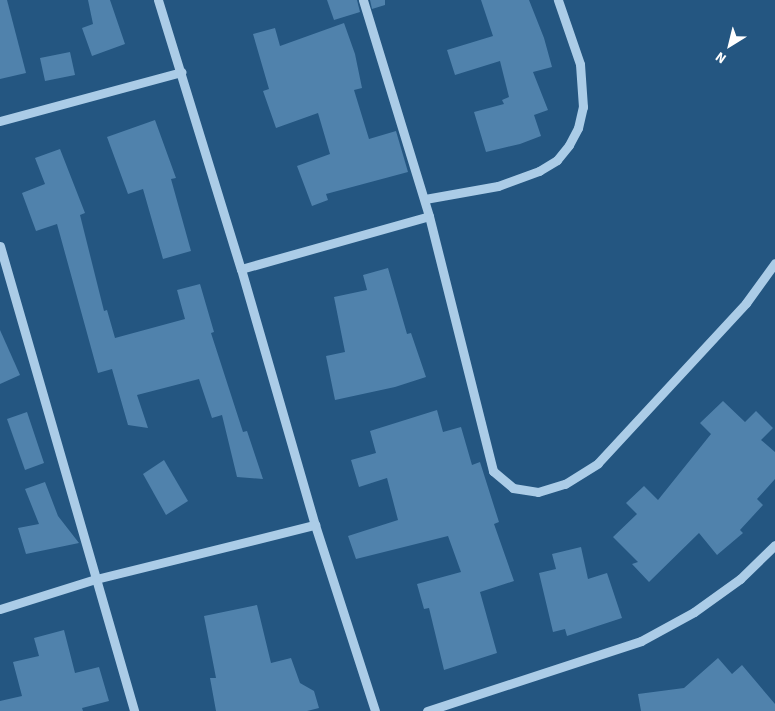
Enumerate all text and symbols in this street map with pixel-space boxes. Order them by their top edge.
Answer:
north arrow [705,20,755,70]
text: N [712,46,731,68]

